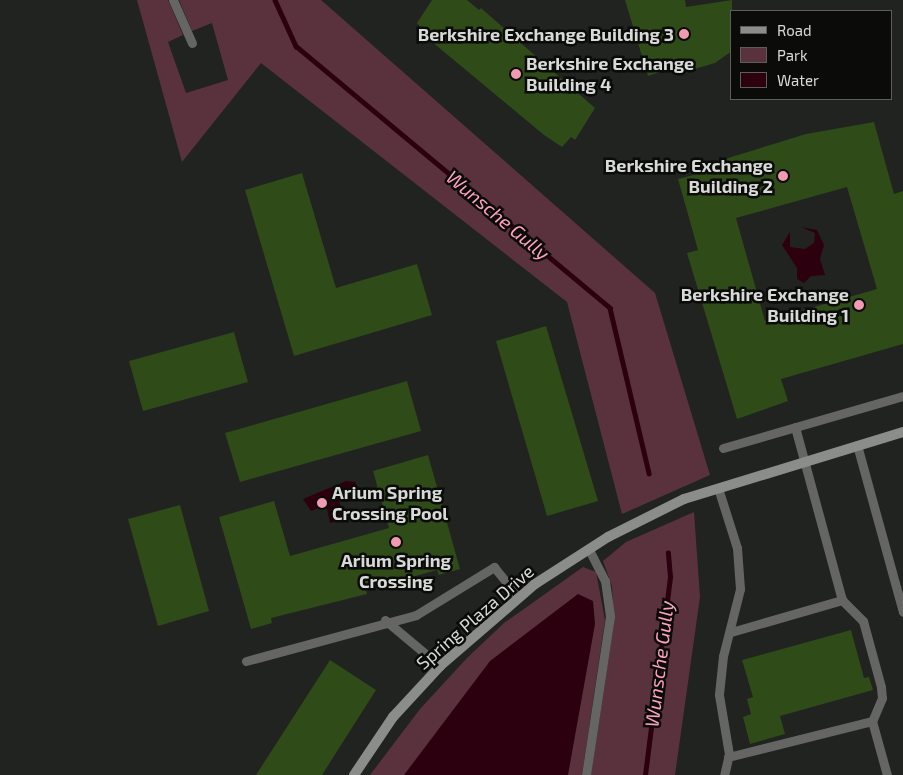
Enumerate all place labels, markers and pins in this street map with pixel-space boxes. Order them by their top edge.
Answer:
place label: Berkshire Exchange Building 3 [418,23,674,45]
marker: Berkshire Exchange Building 3 [678,28,690,40]
place label: Berkshire Exchange Building 4 [526,53,694,96]
marker: Berkshire Exchange Building 4 [510,68,522,80]
place label: Berkshire Exchange Building 2 [605,155,773,198]
marker: Berkshire Exchange Building 2 [777,170,789,182]
place label: Berkshire Exchange Building 1 [681,284,849,326]
marker: Berkshire Exchange Building 1 [853,299,865,311]
place label: Arium Spring Crossing Pool [332,482,448,524]
marker: Arium Spring Crossing Pool [316,497,328,509]
marker: Arium Spring Crossing [390,536,402,548]
place label: Arium Spring Crossing [341,550,451,592]

